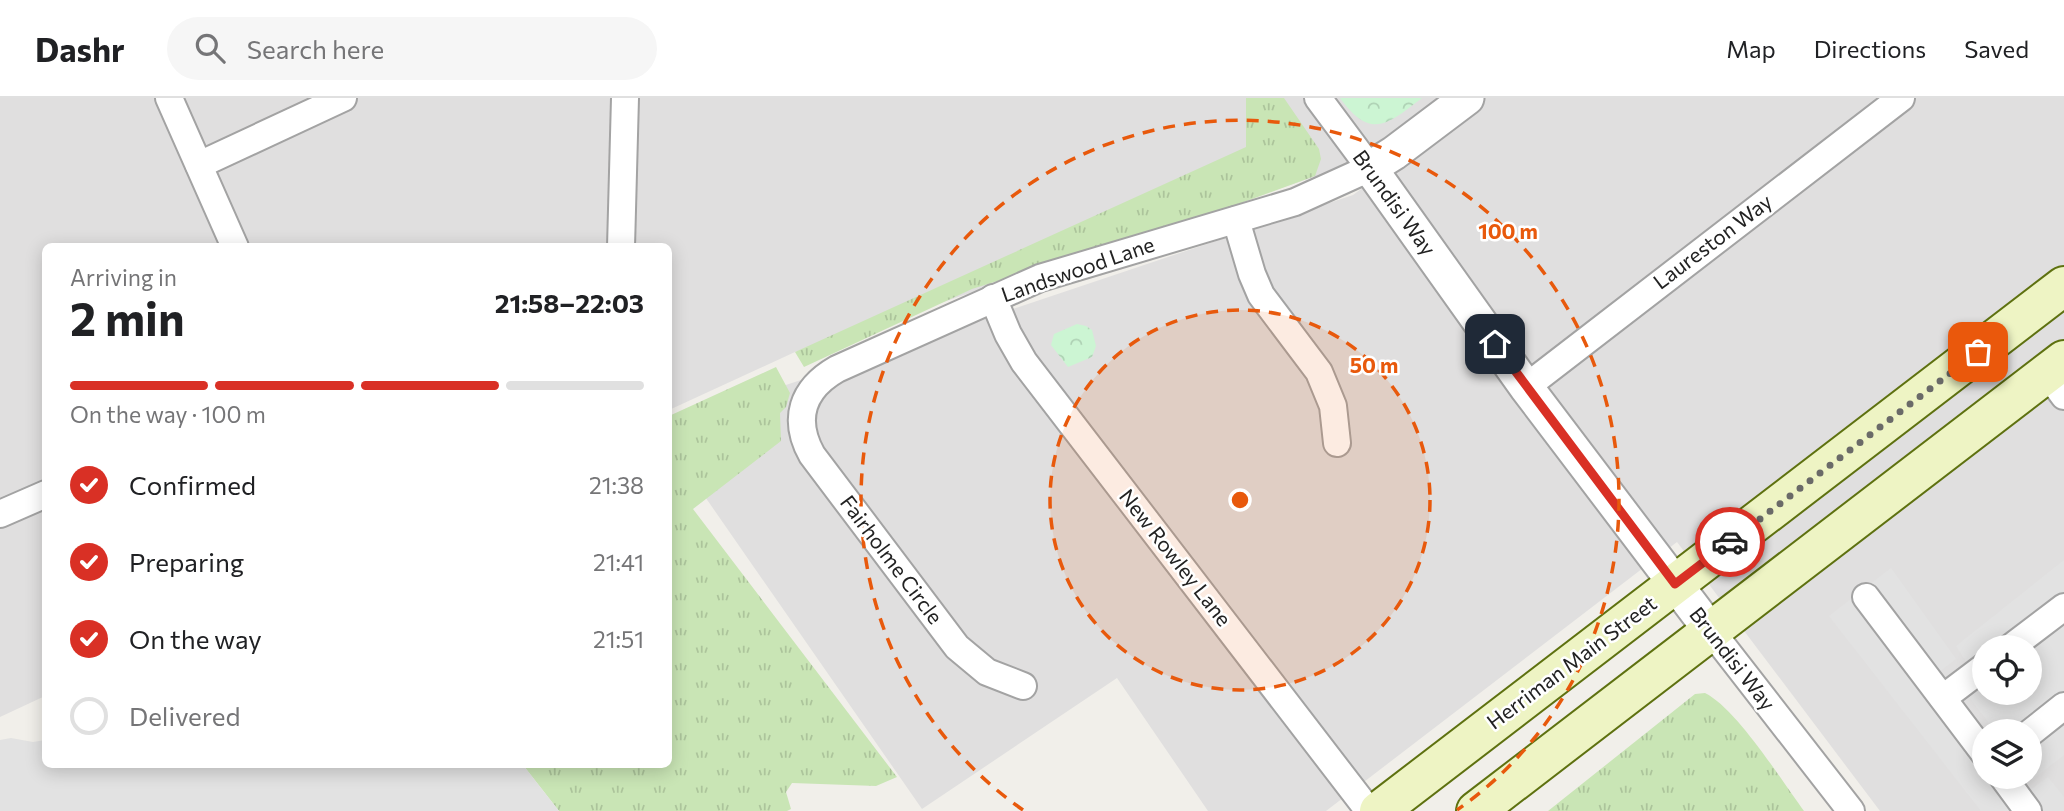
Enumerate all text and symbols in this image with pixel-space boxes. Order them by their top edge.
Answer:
search box [167,17,657,80]
text: Dashr [35,28,125,69]
icon: search [191,29,229,67]
text: Search here [247,33,384,64]
text: Map [1726,34,1776,63]
text: Directions [1814,34,1926,63]
text: Saved [1964,34,2029,63]
street label: Brundisi Way [1349,145,1442,260]
street label: Laureston Way [1648,188,1777,294]
text: 100 m [1478,218,1538,243]
street label: Landswood Lane [998,231,1157,306]
text: Arriving in [70,263,177,291]
text: 21:58–22:03 [495,287,644,318]
text: 2 min [70,289,185,345]
pin [1465,314,1525,374]
pin [1948,322,2008,382]
icon: home [1476,325,1514,363]
icon: bag [1959,333,1997,371]
text: 50 m [1350,352,1398,377]
text: On the way · 100 m [70,400,266,428]
icon: check [70,466,108,504]
text: Confirmed [129,469,256,500]
text: 21:38 [589,471,644,499]
street label: New Rowley Lane [1115,484,1237,631]
centre of rings [1228,488,1252,512]
street label: Fairholme Circle [836,490,949,628]
courier [1695,507,1765,577]
icon: car [1711,523,1749,561]
icon: check [70,543,108,581]
text: Preparing [129,546,244,577]
text: 21:41 [593,548,644,576]
street label: Herriman Main Street [1481,590,1661,734]
street label: Brundisi Way [1685,601,1781,715]
icon: check [70,620,108,658]
text: On the way [129,623,262,654]
text: 21:51 [593,625,644,653]
map controls [1972,635,2042,789]
button: locate [1972,635,2042,705]
text: Delivered [129,700,240,731]
button: layers [1972,719,2042,789]

